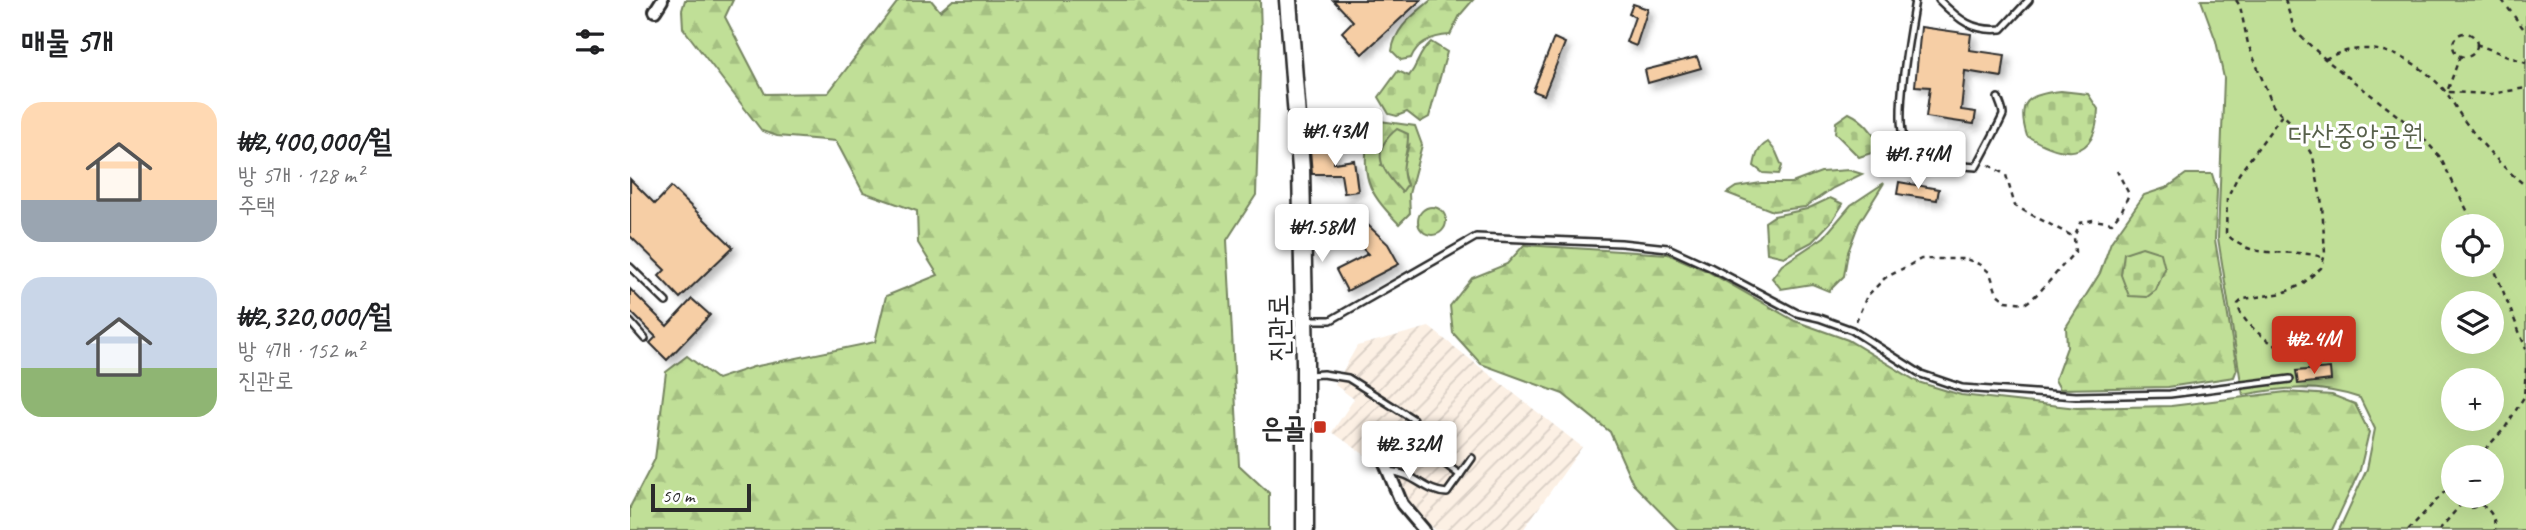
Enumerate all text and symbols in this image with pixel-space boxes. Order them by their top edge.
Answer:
text: 매물 5개 [21,23,114,61]
icon: filters [571,23,609,61]
pin: ₩1.43M [1278,108,1392,168]
text: ₩1.43M [1304,116,1366,145]
park label: 다산중앙공원 [2288,117,2424,152]
text: ₩2,400,000/월 [238,122,392,160]
icon: home [77,130,161,214]
pin: ₩1.74M [1861,132,1975,191]
text: ₩1.74M [1887,139,1949,168]
text: 방 5개 · 128 m² [238,161,363,190]
text: 주택 [238,191,275,220]
pin: ₩1.58M [1265,204,1379,264]
text: ₩1.58M [1291,212,1353,241]
map controls [2441,214,2504,508]
button: locate [2441,214,2504,277]
button: layers [2441,291,2504,354]
street label: 진관로 [1260,294,1297,362]
text: ₩2,320,000/월 [238,297,392,335]
icon: home [77,305,161,389]
pin: ₩2.4M [2265,316,2363,376]
text: ₩2.4M [2288,324,2340,353]
text: 방 4개 · 152 m² [238,336,363,365]
text: 진관로 [238,366,294,395]
button: + [2441,368,2504,431]
place label: 은골 [1261,410,1306,445]
marker: 은골 [1312,419,1328,435]
pin: ₩2.32M [1352,421,1466,481]
text: ₩2.32M [1378,429,1440,458]
button: − [2441,445,2504,508]
scale bar [651,481,751,513]
text: 50 m [662,484,694,508]

